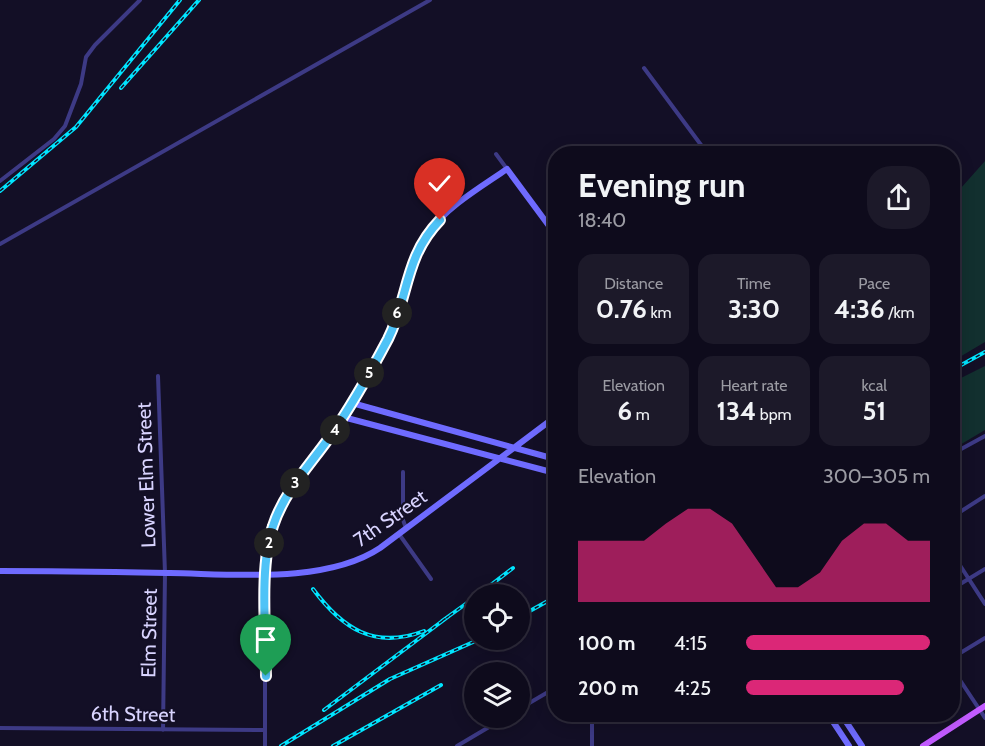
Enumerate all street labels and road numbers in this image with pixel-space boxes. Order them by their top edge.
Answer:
street label: Lower Elm Street [131,402,161,548]
street label: 7th Street [349,484,431,552]
street label: Elm Street [136,588,162,678]
street label: 6th Street [90,701,176,727]

